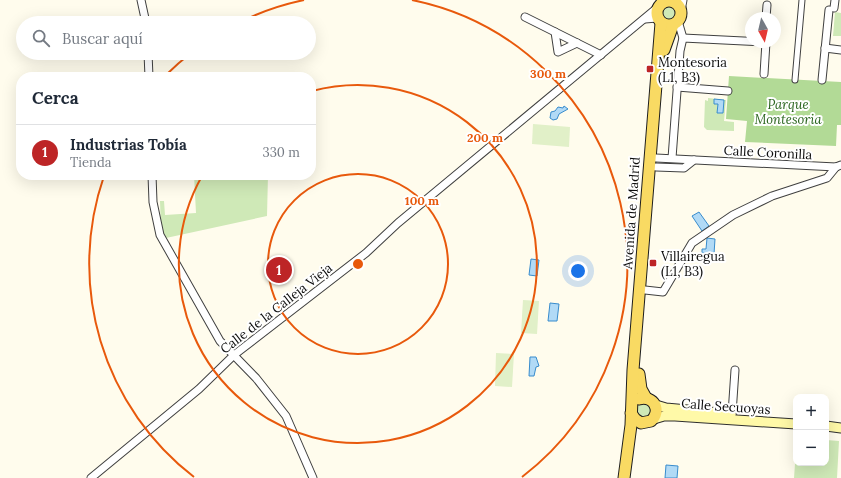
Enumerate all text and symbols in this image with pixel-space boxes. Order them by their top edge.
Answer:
north arrow [745,12,781,48]
search box [16,16,316,60]
icon: search [30,27,52,49]
text: Buscar aquí [62,29,143,48]
place label: Montesoria (L1, B3) [658,54,727,86]
marker: Montesoria (L1, B3) [645,64,655,74]
text: 300 m [530,66,566,81]
text: Cerca [32,87,79,109]
park label: Parque Montesoria [754,96,822,128]
text: 200 m [467,130,503,145]
text: Industrias Tobía [70,135,187,154]
street label: Calle Coronilla [723,142,813,163]
text: 1 [42,144,48,161]
text: 330 m [262,144,300,161]
text: Tienda [70,154,111,171]
street label: Avenida de Madrid [619,156,644,271]
text: 100 m [405,193,439,208]
place label: Villairegua (L1, B3) [660,248,725,280]
pin: 1 [266,255,292,285]
centre of rings [351,257,365,271]
marker: Villairegua (L1, B3) [648,258,658,268]
street label: Calle de la Calleja Vieja [217,259,336,358]
your location [568,261,588,281]
map controls [793,394,829,466]
button: + [793,394,829,430]
street label: Calle Secuoyas [681,395,771,418]
button: − [793,430,829,466]

